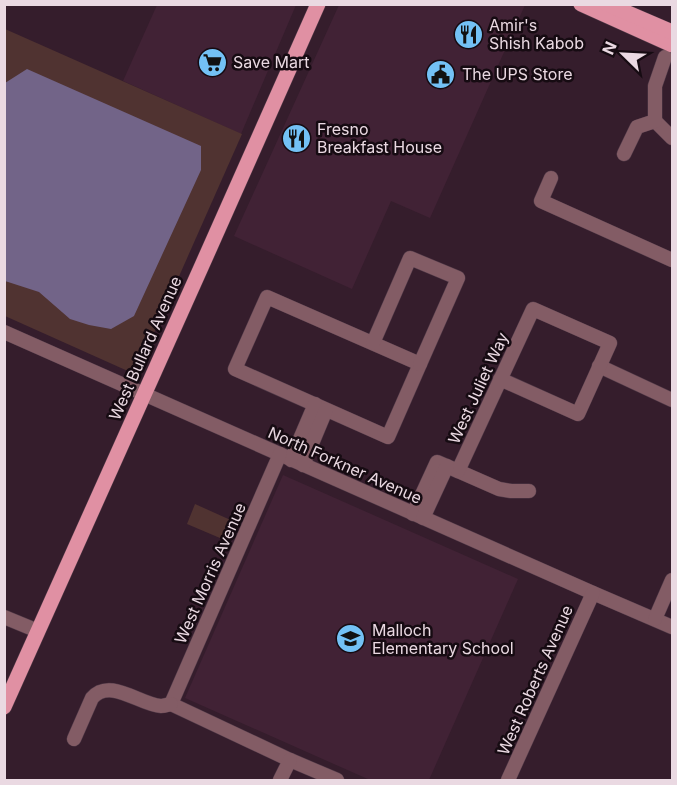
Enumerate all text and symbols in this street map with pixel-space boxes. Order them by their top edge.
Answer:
place label: Amir's Shish Kabob [489,15,584,53]
restaurant icon: Amir's Shish Kabob [452,18,484,50]
north arrow [593,24,653,84]
text: N [598,38,621,58]
supermarket icon: Save Mart [196,46,228,78]
place label: Save Mart [233,52,309,72]
public building icon: The UPS Store [425,58,457,90]
place label: The UPS Store [462,64,573,84]
place label: Fresno Breakfast House [317,119,442,157]
restaurant icon: Fresno Breakfast House [280,122,312,154]
street label: West Bullard Avenue [104,273,186,423]
street label: West Juliet Way [443,329,513,447]
street label: North Forkner Avenue [265,422,425,508]
street label: West Morris Avenue [170,499,250,647]
street label: West Roberts Avenue [493,602,577,758]
place label: Malloch Elementary School [372,620,514,658]
school or university icon: Malloch Elementary School [335,623,367,655]

